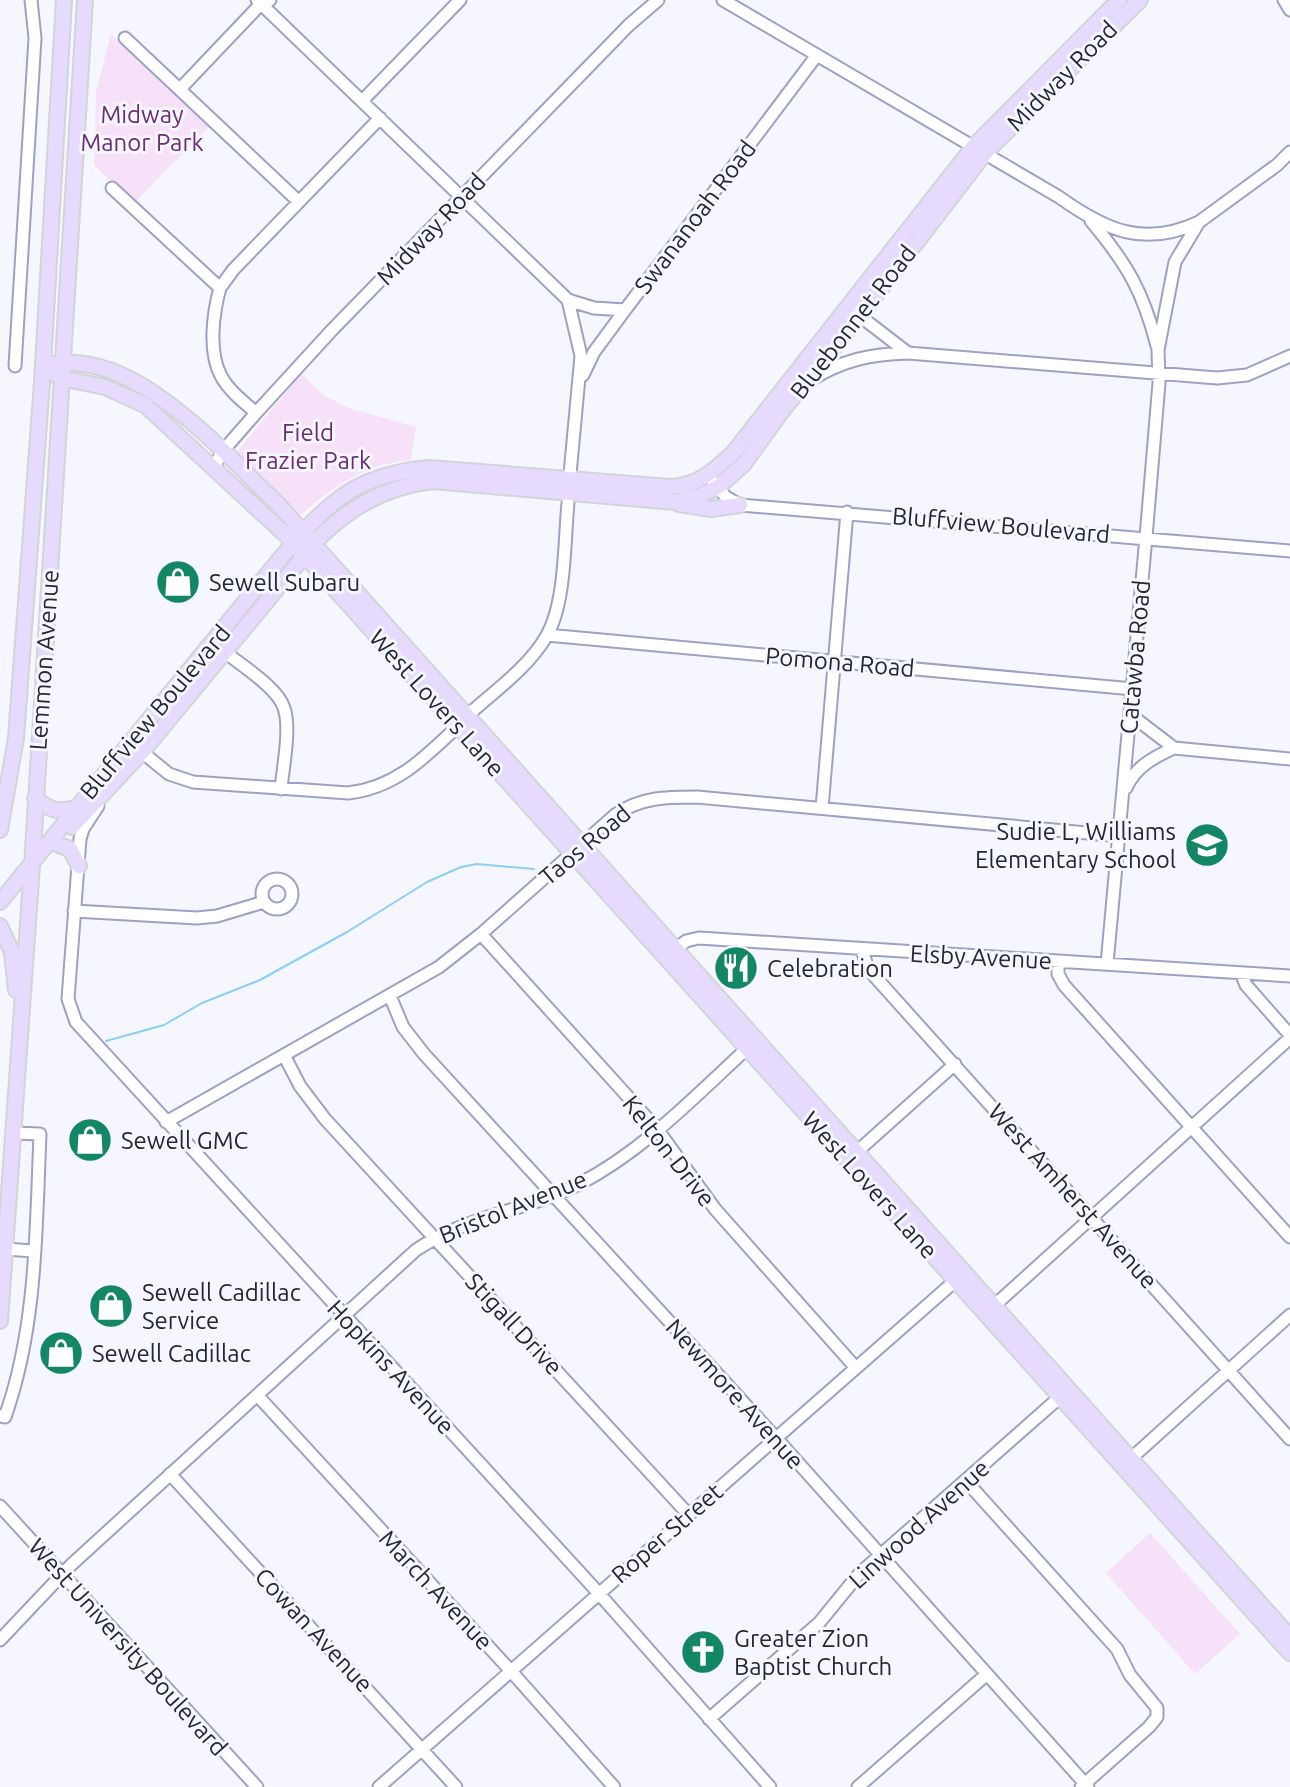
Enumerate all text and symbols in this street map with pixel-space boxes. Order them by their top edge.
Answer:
street label: Midway Road [1002,16,1122,136]
park label: Midway Manor Park [80,101,204,156]
street label: Swananoah Road [629,135,761,299]
street label: Midway Road [371,168,491,290]
street label: Bluebonnet Road [785,240,921,404]
park label: Field Frazier Park [245,419,371,474]
street label: Bluffview Boulevard [891,502,1111,548]
shop icon: Sewell Subaru [154,558,202,606]
street label: Lemmon Avenue [24,569,64,751]
place label: Sewell Subaru [209,569,360,596]
street label: Catawba Road [1115,579,1155,735]
street label: Bluffview Boulevard [74,620,236,804]
street label: West Lovers Lane [364,624,510,782]
street label: Pomona Road [764,642,916,682]
street label: Taos Road [534,799,636,891]
place label: Sudie L, Williams Elementary School [975,818,1176,873]
school or university icon: Sudie L, Williams Elementary School [1183,821,1231,869]
street label: Elsby Avenue [909,940,1053,974]
restaurant icon: Celebration [712,944,760,992]
place label: Celebration [767,955,893,982]
street label: Kelton Drive [617,1090,721,1212]
street label: West Amherst Avenue [983,1098,1163,1294]
street label: West Lovers Lane [797,1106,943,1264]
shop icon: Sewell GMC [66,1116,114,1164]
place label: Sewell GMC [121,1127,249,1154]
street label: Bristol Avenue [435,1165,591,1249]
street label: Stigall Drive [460,1268,568,1380]
place label: Sewell Cadillac Service [142,1279,301,1334]
shop icon: Sewell Cadillac Service [87,1282,135,1330]
street label: Hopkins Avenue [322,1294,460,1440]
street label: Newmore Avenue [661,1313,809,1475]
shop icon: Sewell Cadillac [37,1329,85,1377]
place label: Sewell Cadillac [92,1340,251,1367]
street label: Linwood Avenue [844,1454,994,1594]
street label: Roper Street [606,1477,728,1588]
street label: March Avenue [374,1525,498,1655]
street label: West University Boulevard [23,1533,233,1761]
street label: Cowan Avenue [250,1562,378,1698]
place label: Greater Zion Baptist Church [734,1625,892,1680]
church icon: Greater Zion Baptist Church [679,1628,727,1676]

